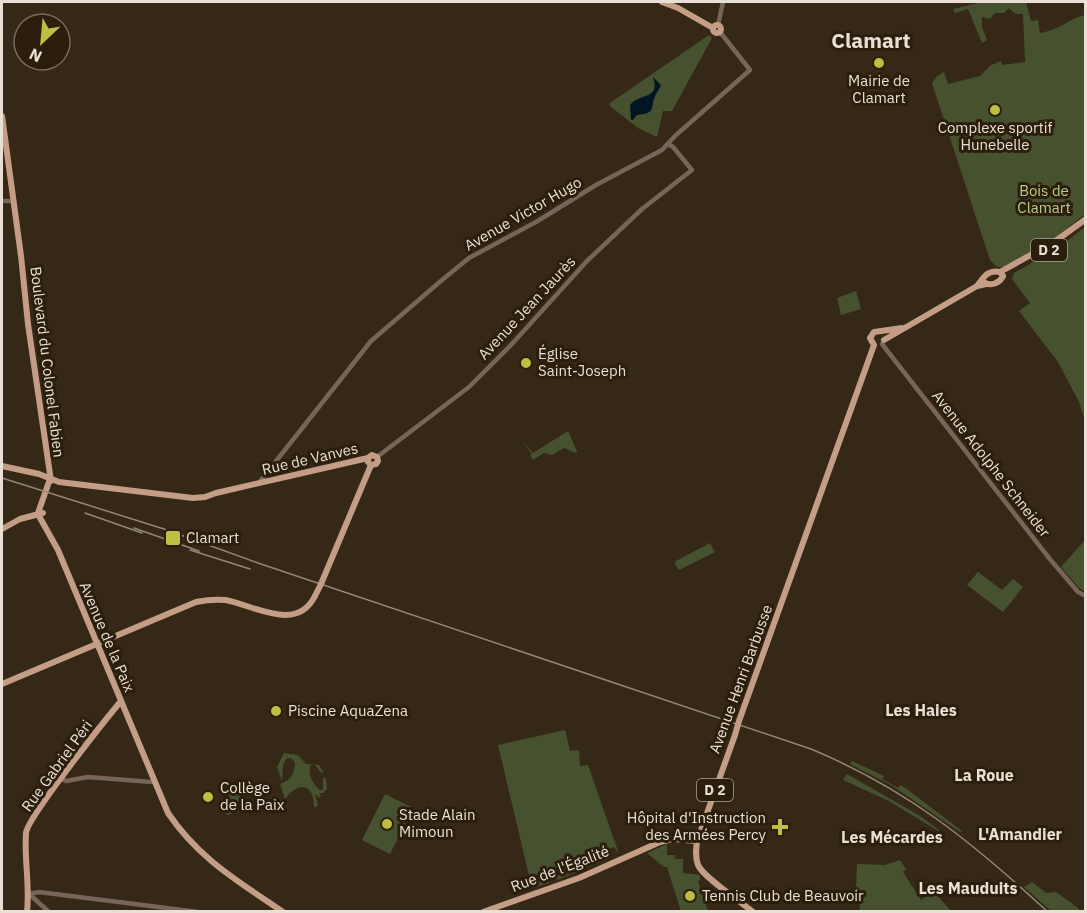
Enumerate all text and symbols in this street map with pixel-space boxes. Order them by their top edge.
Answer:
north arrow [12,12,72,72]
district label: Clamart [831,26,911,54]
text: N [26,44,45,67]
marker: Mairie de Clamart [872,56,886,70]
place label: Mairie de Clamart [848,71,910,107]
marker: Complexe sportif Hunebelle [988,103,1002,117]
place label: Complexe sportif Hunebelle [938,118,1052,154]
street label: Avenue Victor Hugo [461,172,585,255]
park label: Bois de Clamart [1017,181,1071,217]
road number: D 2 [1031,239,1067,261]
street label: Avenue Jean Jaurès [474,252,580,363]
street label: Boulevard du Colonel Fabien [26,265,69,458]
place label: Église Saint-Joseph [538,344,626,380]
marker: Église Saint-Joseph [519,356,533,370]
street label: Avenue Adolphe Schneider [928,386,1055,541]
street label: Rue de Vanves [260,438,360,479]
place label: Clamart [186,528,239,547]
marker: Clamart [164,529,182,547]
street label: Avenue de la Paix [76,579,139,695]
street label: Avenue Henri Barbusse [705,602,776,756]
district label: Les Haies [885,700,957,720]
place label: Piscine AquaZena [288,701,408,720]
marker: Piscine AquaZena [269,704,283,718]
street label: Rue Gabriel Péri [17,716,96,815]
district label: La Roue [954,765,1014,785]
place label: Collège de la Paix [220,778,285,814]
road number: D 2 [697,779,733,801]
marker: Collège de la Paix [201,790,215,804]
place label: Stade Alain Mimoun [399,805,475,841]
place label: Hôpital d'Instruction des Armées Percy [627,808,767,844]
marker: Stade Alain Mimoun [380,817,394,831]
marker: Hôpital d'Instruction des Armées Percy [771,818,789,836]
district label: L'Amandier [978,824,1063,844]
district label: Les Mécardes [841,827,943,847]
street label: Rue de l'Égalité [508,841,612,896]
district label: Les Mauduits [919,878,1017,898]
place label: Tennis Club de Beauvoir [702,886,864,905]
marker: Tennis Club de Beauvoir [683,889,697,903]

